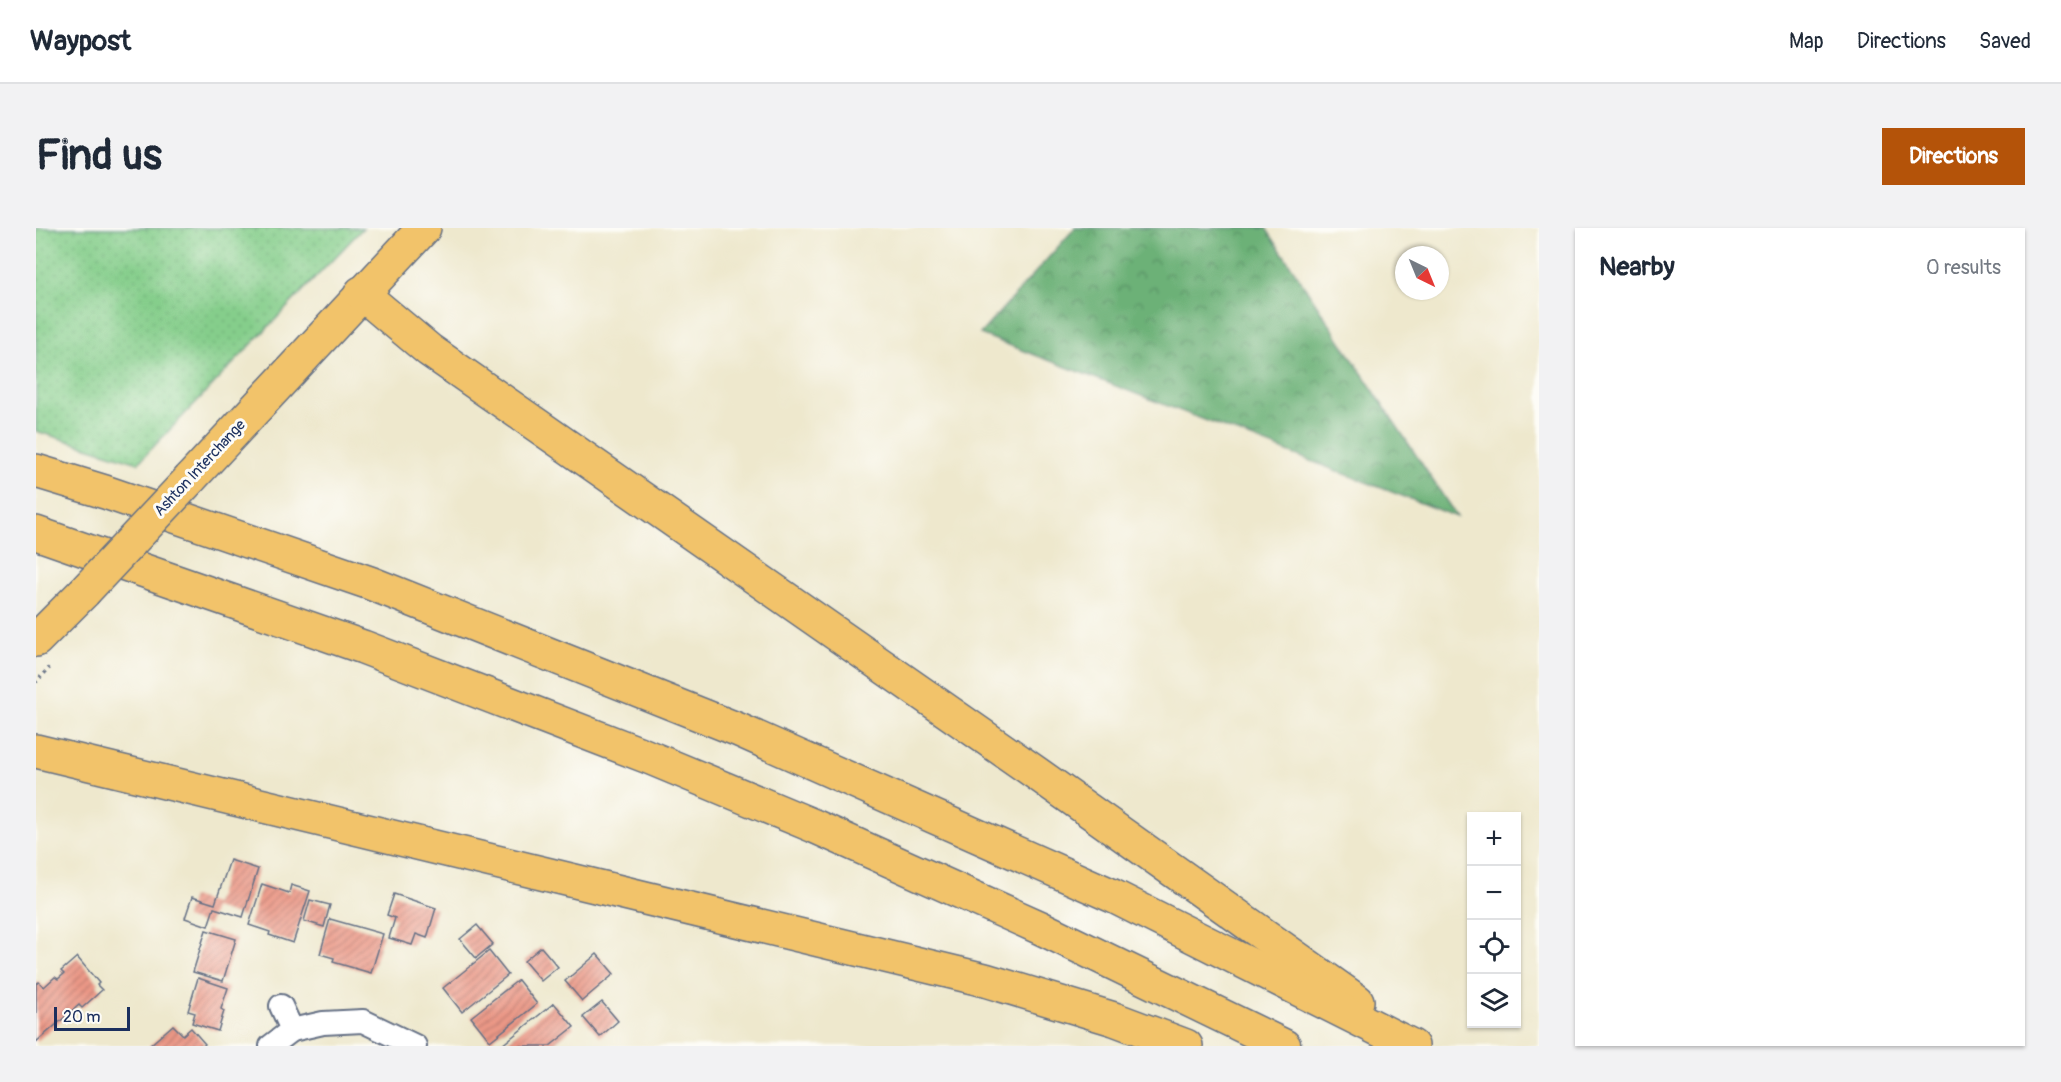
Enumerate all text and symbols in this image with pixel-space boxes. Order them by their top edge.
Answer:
text: Waypost [30,24,131,59]
text: Map [1789,28,1824,55]
text: Directions [1857,28,1946,55]
text: Saved [1979,28,2031,55]
button: Directions [1882,128,2025,185]
text: Find us [36,130,162,182]
north arrow [1395,246,1449,300]
text: Nearby [1599,251,1675,283]
text: 0 results [1926,255,2001,280]
street label: Ashton Interchange [150,415,250,520]
map controls [1467,812,1521,1028]
button: + [1467,812,1521,866]
button: − [1467,866,1521,920]
button: locate [1467,920,1521,974]
button: layers [1467,974,1521,1028]
scale bar [54,1004,130,1032]
text: 20 m [63,1007,101,1027]

